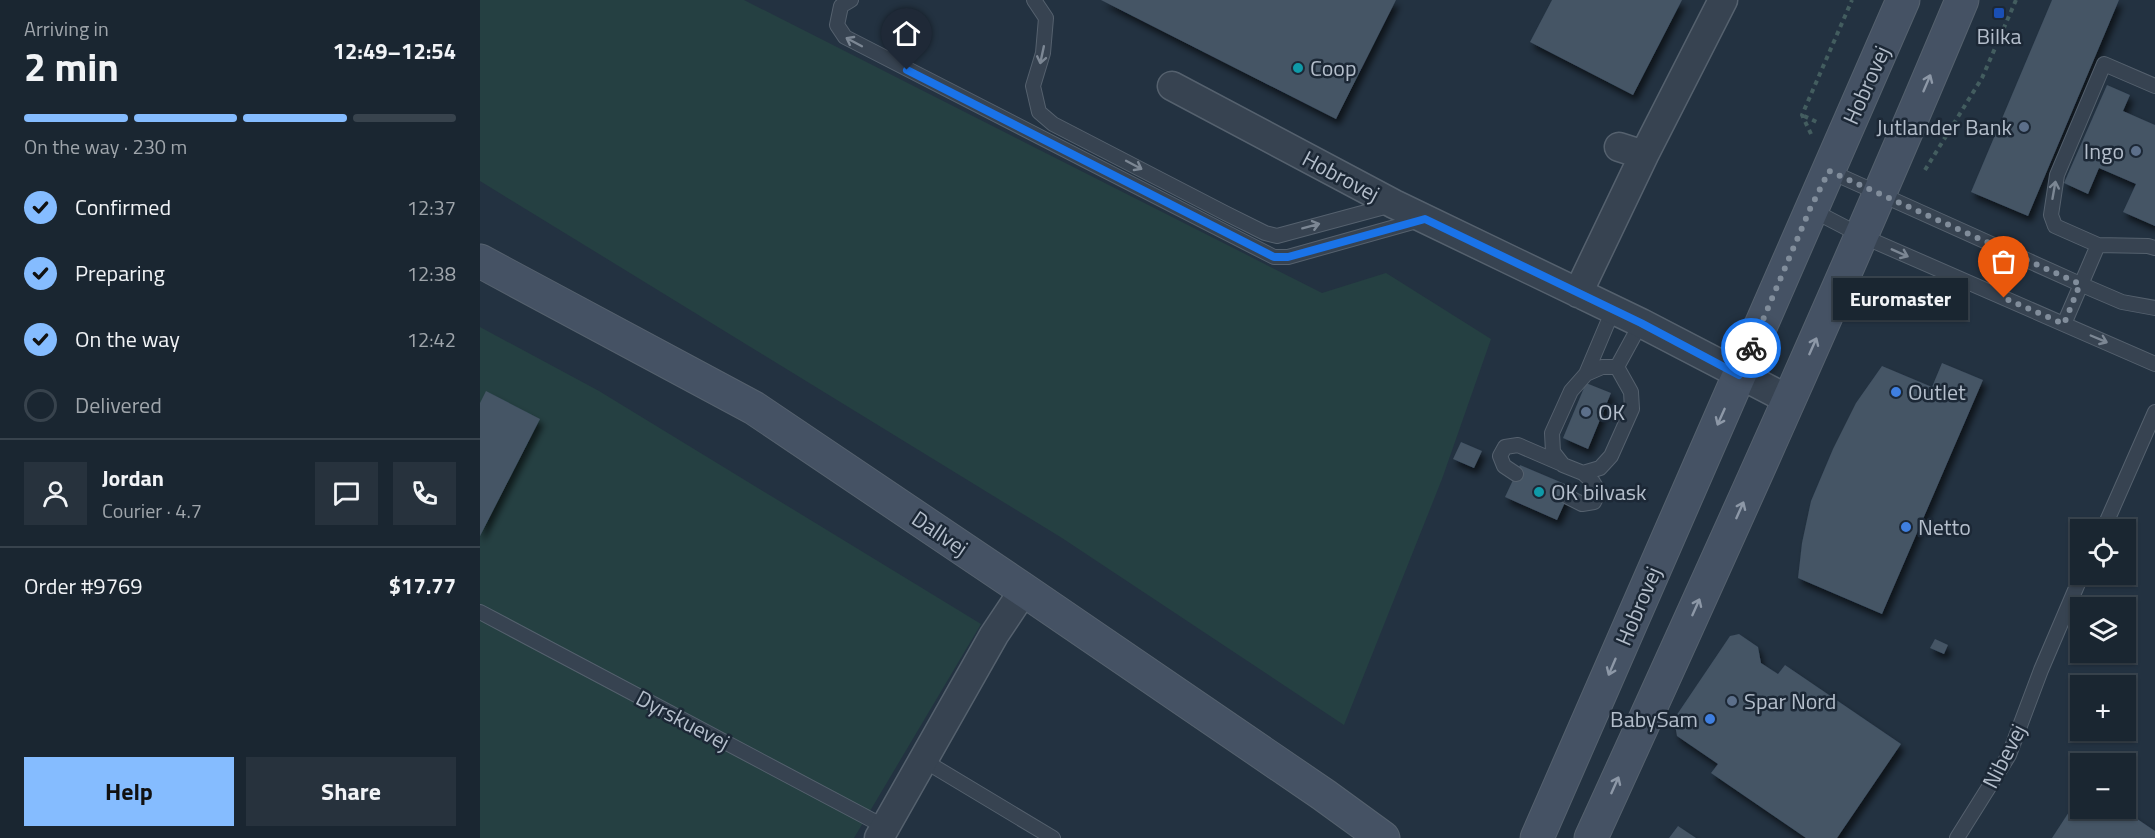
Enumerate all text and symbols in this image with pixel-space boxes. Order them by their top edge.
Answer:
marker: Bilka [1992,6,2006,20]
pin [881,8,932,70]
text: Arriving in [24,13,109,44]
icon: home [890,17,923,50]
place label: Bilka [1977,19,2021,53]
text: 12:49–12:54 [333,34,456,68]
one-way arrow [845,36,863,47]
text: 2 min [24,37,119,96]
street label: Hobrovej [1834,40,1898,130]
one-way arrow [1036,44,1047,64]
place label: Coop [1310,51,1357,85]
marker: Coop [1291,61,1305,75]
one-way arrow [1922,75,1933,93]
place label: Jutlander Bank [1876,110,2012,144]
marker: Jutlander Bank [2017,120,2031,134]
text: On the way · 230 m [24,131,187,162]
place label: Ingo [2084,134,2124,168]
street label: Hobrovej [1296,141,1386,211]
marker: Ingo [2129,144,2143,158]
one-way arrow [1124,160,1142,172]
one-way arrow [2049,181,2060,200]
text: Confirmed [75,190,171,224]
icon: check [24,191,57,224]
text: 12:37 [407,192,456,223]
one-way arrow [1301,220,1320,232]
pin [1978,236,2029,298]
icon: bag [1987,245,2020,278]
one-way arrow [1891,248,1909,260]
text: Preparing [75,256,165,290]
icon: check [24,257,57,290]
text: 12:38 [407,258,456,289]
callout: Euromaster [1833,277,1968,319]
text: Euromaster [1850,283,1951,314]
courier [1721,318,1781,378]
text: On the way [75,322,180,356]
icon: check [24,323,57,356]
text: 12:42 [407,324,456,355]
icon: bike [1735,332,1768,365]
one-way arrow [2089,334,2107,345]
one-way arrow [1807,338,1819,356]
place label: Outlet [1908,375,1966,409]
marker: Outlet [1889,385,1903,399]
text: Delivered [75,388,162,422]
place label: OK [1598,395,1626,429]
marker: OK [1579,405,1593,419]
one-way arrow [1715,407,1726,426]
text: Jordan [102,461,164,495]
button: person [24,462,87,525]
button: chat [315,462,378,525]
button: phone [393,462,456,525]
place label: OK bilvask [1551,475,1647,509]
marker: OK bilvask [1532,485,1546,499]
text: Courier · 4.7 [102,495,202,526]
one-way arrow [1735,501,1746,519]
street label: Dallvej [905,502,975,564]
place label: Netto [1918,510,1971,544]
map controls [2070,519,2136,819]
button: locate [2070,519,2136,585]
marker: Netto [1899,520,1913,534]
street label: Hobrovej [1606,561,1670,651]
text: Order #9769 [24,569,143,603]
text: $17.77 [389,569,456,603]
button: layers [2070,597,2136,663]
one-way arrow [1691,599,1702,617]
one-way arrow [1605,658,1617,676]
button: + [2070,675,2136,741]
street label: Dyrskuevej [630,681,736,759]
place label: Spar Nord [1744,684,1836,718]
marker: Spar Nord [1725,694,1739,708]
place label: BabySam [1610,702,1698,736]
marker: BabySam [1703,712,1717,726]
street label: Nibevej [1973,718,2035,794]
button: − [2070,753,2136,819]
button: Help [24,757,234,826]
button: Share [246,757,456,826]
one-way arrow [1610,776,1622,794]

